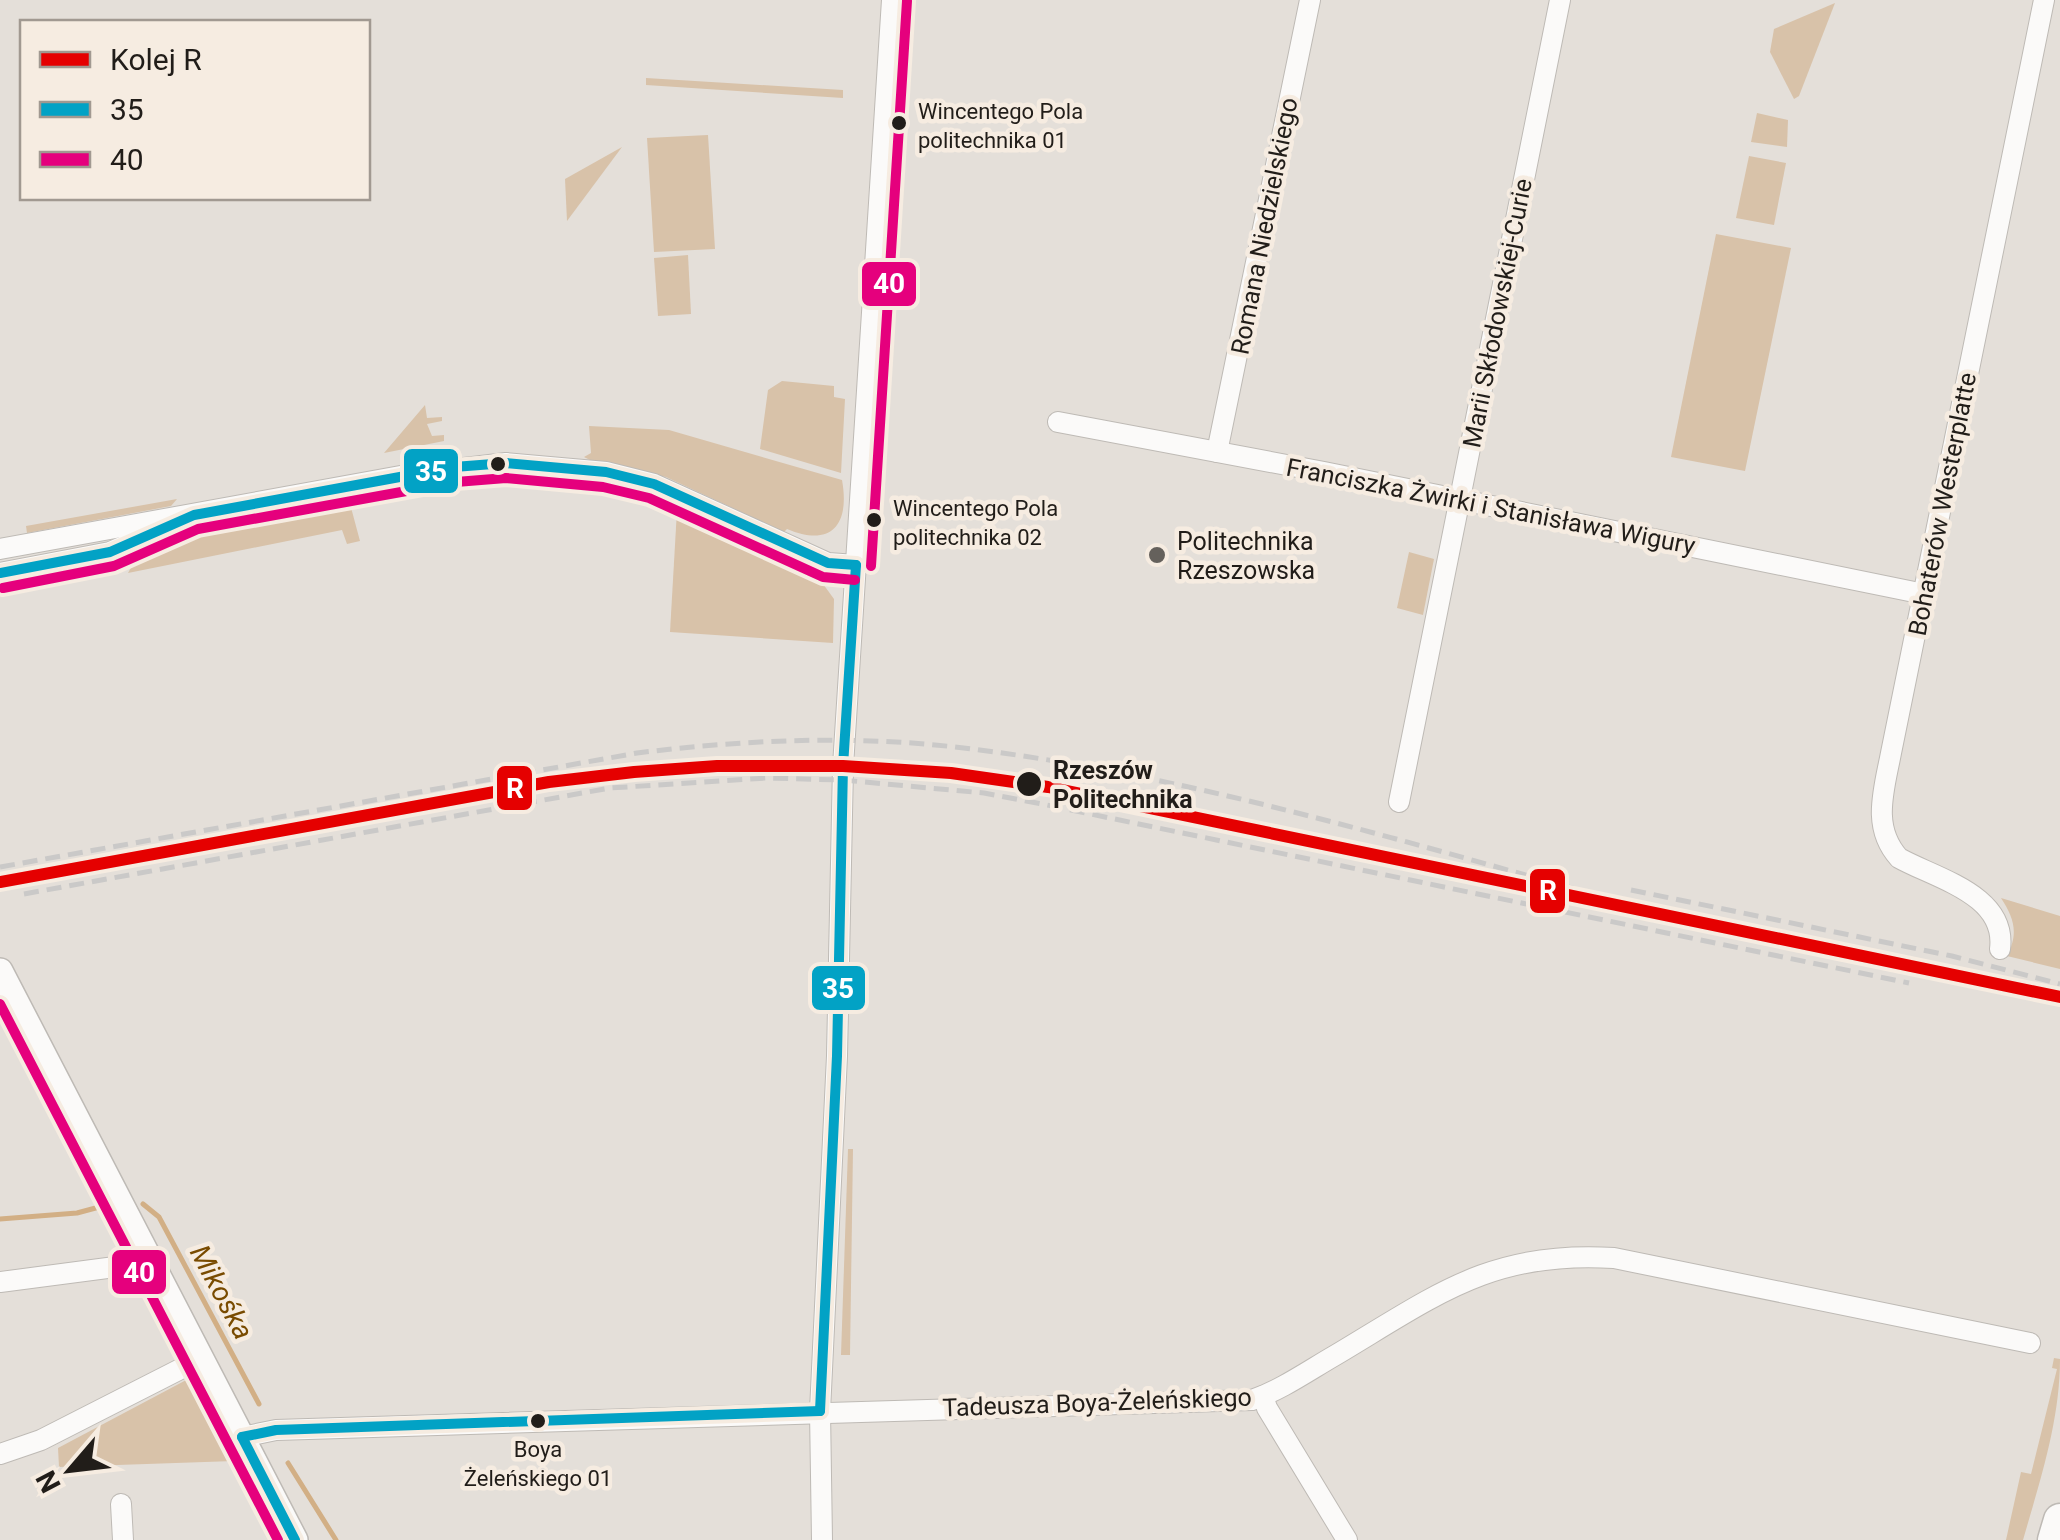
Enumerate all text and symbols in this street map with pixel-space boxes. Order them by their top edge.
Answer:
legend [20,20,370,200]
text: Kolej R [110,42,202,77]
text: 35 [110,92,144,127]
street label: Romana Niedzielskiego [1225,95,1304,357]
place label: Wincentego Pola politechnika 01 [918,99,1083,153]
marker: Wincentego Pola politechnika 01 [889,113,909,133]
text: 40 [110,142,144,177]
street label: Marii Skłodowskiej-Curie [1457,176,1538,450]
line badge: 40 [860,260,918,308]
text: 40 [873,267,905,300]
street label: Bohaterów Westerplatte [1903,370,1982,638]
line badge: 35 [402,447,460,495]
street label: Franciszka Żwirki i Stanisława Wigury [1284,453,1698,560]
unlabelled marker [488,454,508,474]
text: 35 [415,455,447,488]
place label: Wincentego Pola politechnika 02 [893,496,1058,550]
marker: Wincentego Pola politechnika 02 [864,510,884,530]
place label: Politechnika Rzeszowska [1177,527,1315,585]
marker: Politechnika Rzeszowska [1146,544,1168,566]
place label: Rzeszów Politechnika [1053,756,1193,814]
line badge: R [495,764,534,812]
marker: Rzeszów Politechnika [1014,769,1044,799]
text: R [506,772,524,805]
line badge: R [1528,867,1567,915]
text: R [1539,874,1557,907]
line badge: 35 [810,964,867,1012]
text: 35 [822,972,854,1005]
water label: Mikośka [183,1239,260,1345]
line badge: 40 [110,1248,168,1296]
text: 40 [123,1256,155,1289]
street label: Tadeusza Boya-Żeleńskiego [942,1383,1252,1422]
marker: Boya Żeleńskiego 01 [528,1411,548,1431]
north arrow [20,1420,120,1520]
place label: Boya Żeleńskiego 01 [464,1437,612,1491]
text: N [29,1465,68,1498]

